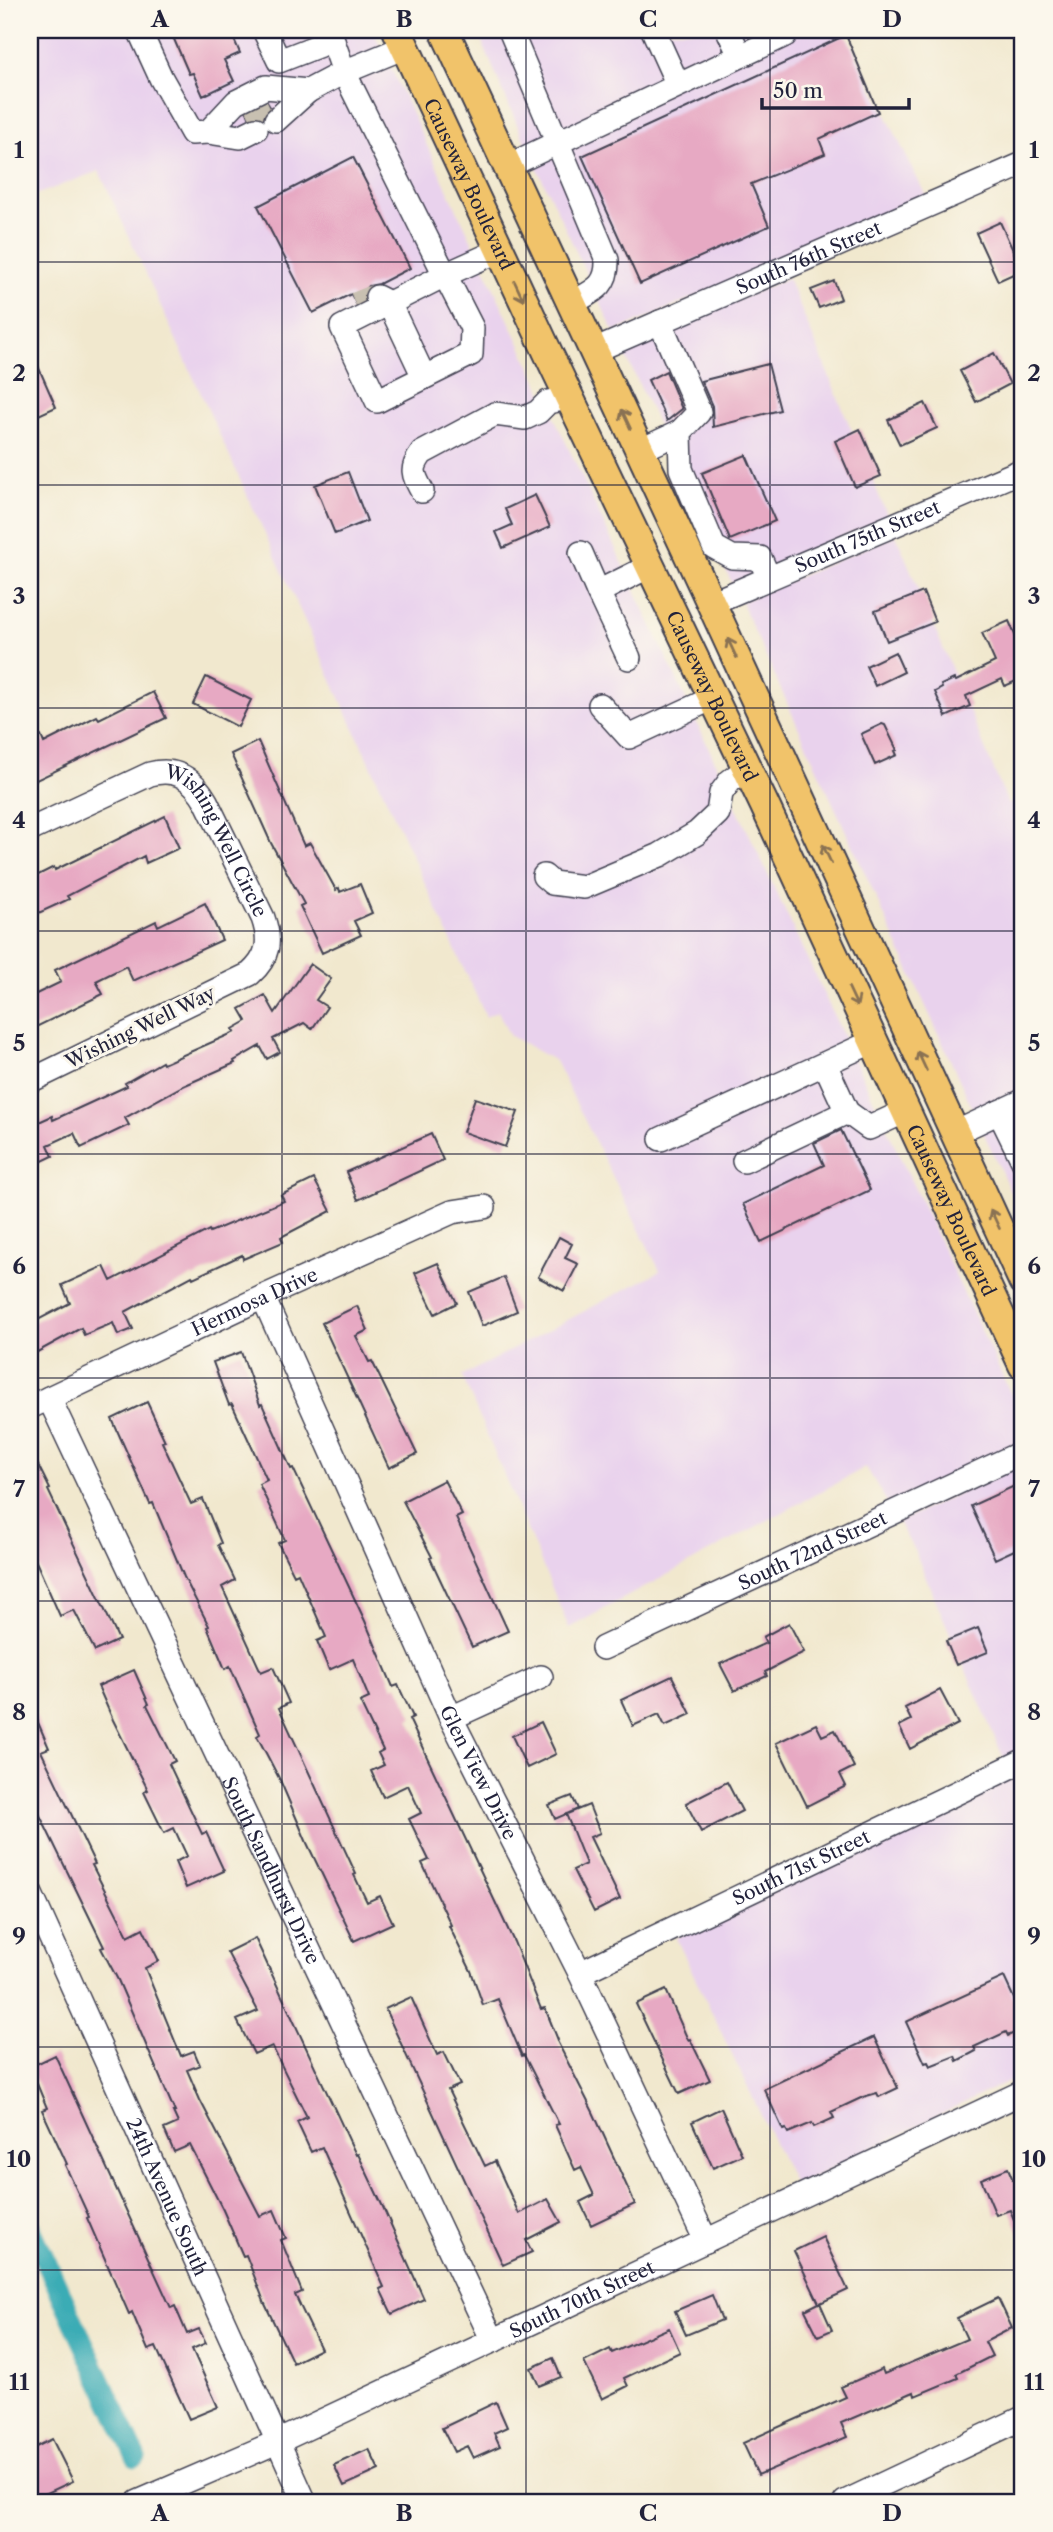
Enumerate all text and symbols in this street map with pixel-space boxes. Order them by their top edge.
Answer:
text: A [150,5,170,33]
text: B [395,5,413,33]
text: C [639,5,657,33]
text: D [882,5,902,33]
scale bar [762,66,909,110]
text: 50 m [773,78,823,103]
street label: Causeway Boulevard [419,95,519,274]
text: 1 [14,136,25,164]
text: 1 [1029,136,1040,164]
street label: South 76th Street [733,216,885,300]
one-way arrow [513,280,526,301]
text: 2 [12,359,26,387]
text: 2 [1027,359,1041,387]
one-way arrow [619,409,632,430]
street label: South 75th Street [791,496,944,578]
text: 3 [13,582,26,610]
text: 3 [1028,582,1041,610]
street label: Causeway Boulevard [661,607,763,786]
one-way arrow [725,637,738,659]
street label: Wishing Well Circle [162,760,272,921]
text: 4 [12,806,26,834]
text: 4 [1027,806,1041,834]
one-way arrow [820,844,833,865]
street label: Wishing Well Way [61,981,219,1074]
one-way arrow [847,986,860,1007]
text: 5 [13,1029,25,1057]
text: 5 [1028,1029,1040,1057]
one-way arrow [915,1051,928,1072]
street label: Causeway Boulevard [902,1121,1001,1300]
one-way arrow [988,1209,1001,1231]
text: 6 [12,1252,26,1280]
text: 6 [1027,1252,1041,1280]
street label: Hermosa Drive [188,1263,321,1341]
text: 7 [13,1475,25,1503]
text: 7 [1028,1475,1040,1503]
street label: South 72nd Street [735,1506,891,1595]
text: 8 [12,1698,26,1726]
text: 8 [1027,1698,1041,1726]
street label: Glen View Drive [435,1702,522,1844]
street label: South Sandhurst Drive [217,1773,325,1968]
street label: South 71st Street [729,1825,874,1910]
text: 9 [12,1922,26,1950]
text: 9 [1027,1922,1041,1950]
street label: 24th Avenue South [121,2114,212,2279]
text: 10 [7,2145,31,2173]
text: 10 [1022,2145,1046,2173]
street label: South 70th Street [506,2256,658,2343]
text: 11 [9,2368,30,2396]
text: 11 [1024,2368,1045,2396]
text: A [150,2499,170,2527]
text: B [395,2499,413,2527]
text: C [639,2499,657,2527]
text: D [882,2499,902,2527]

